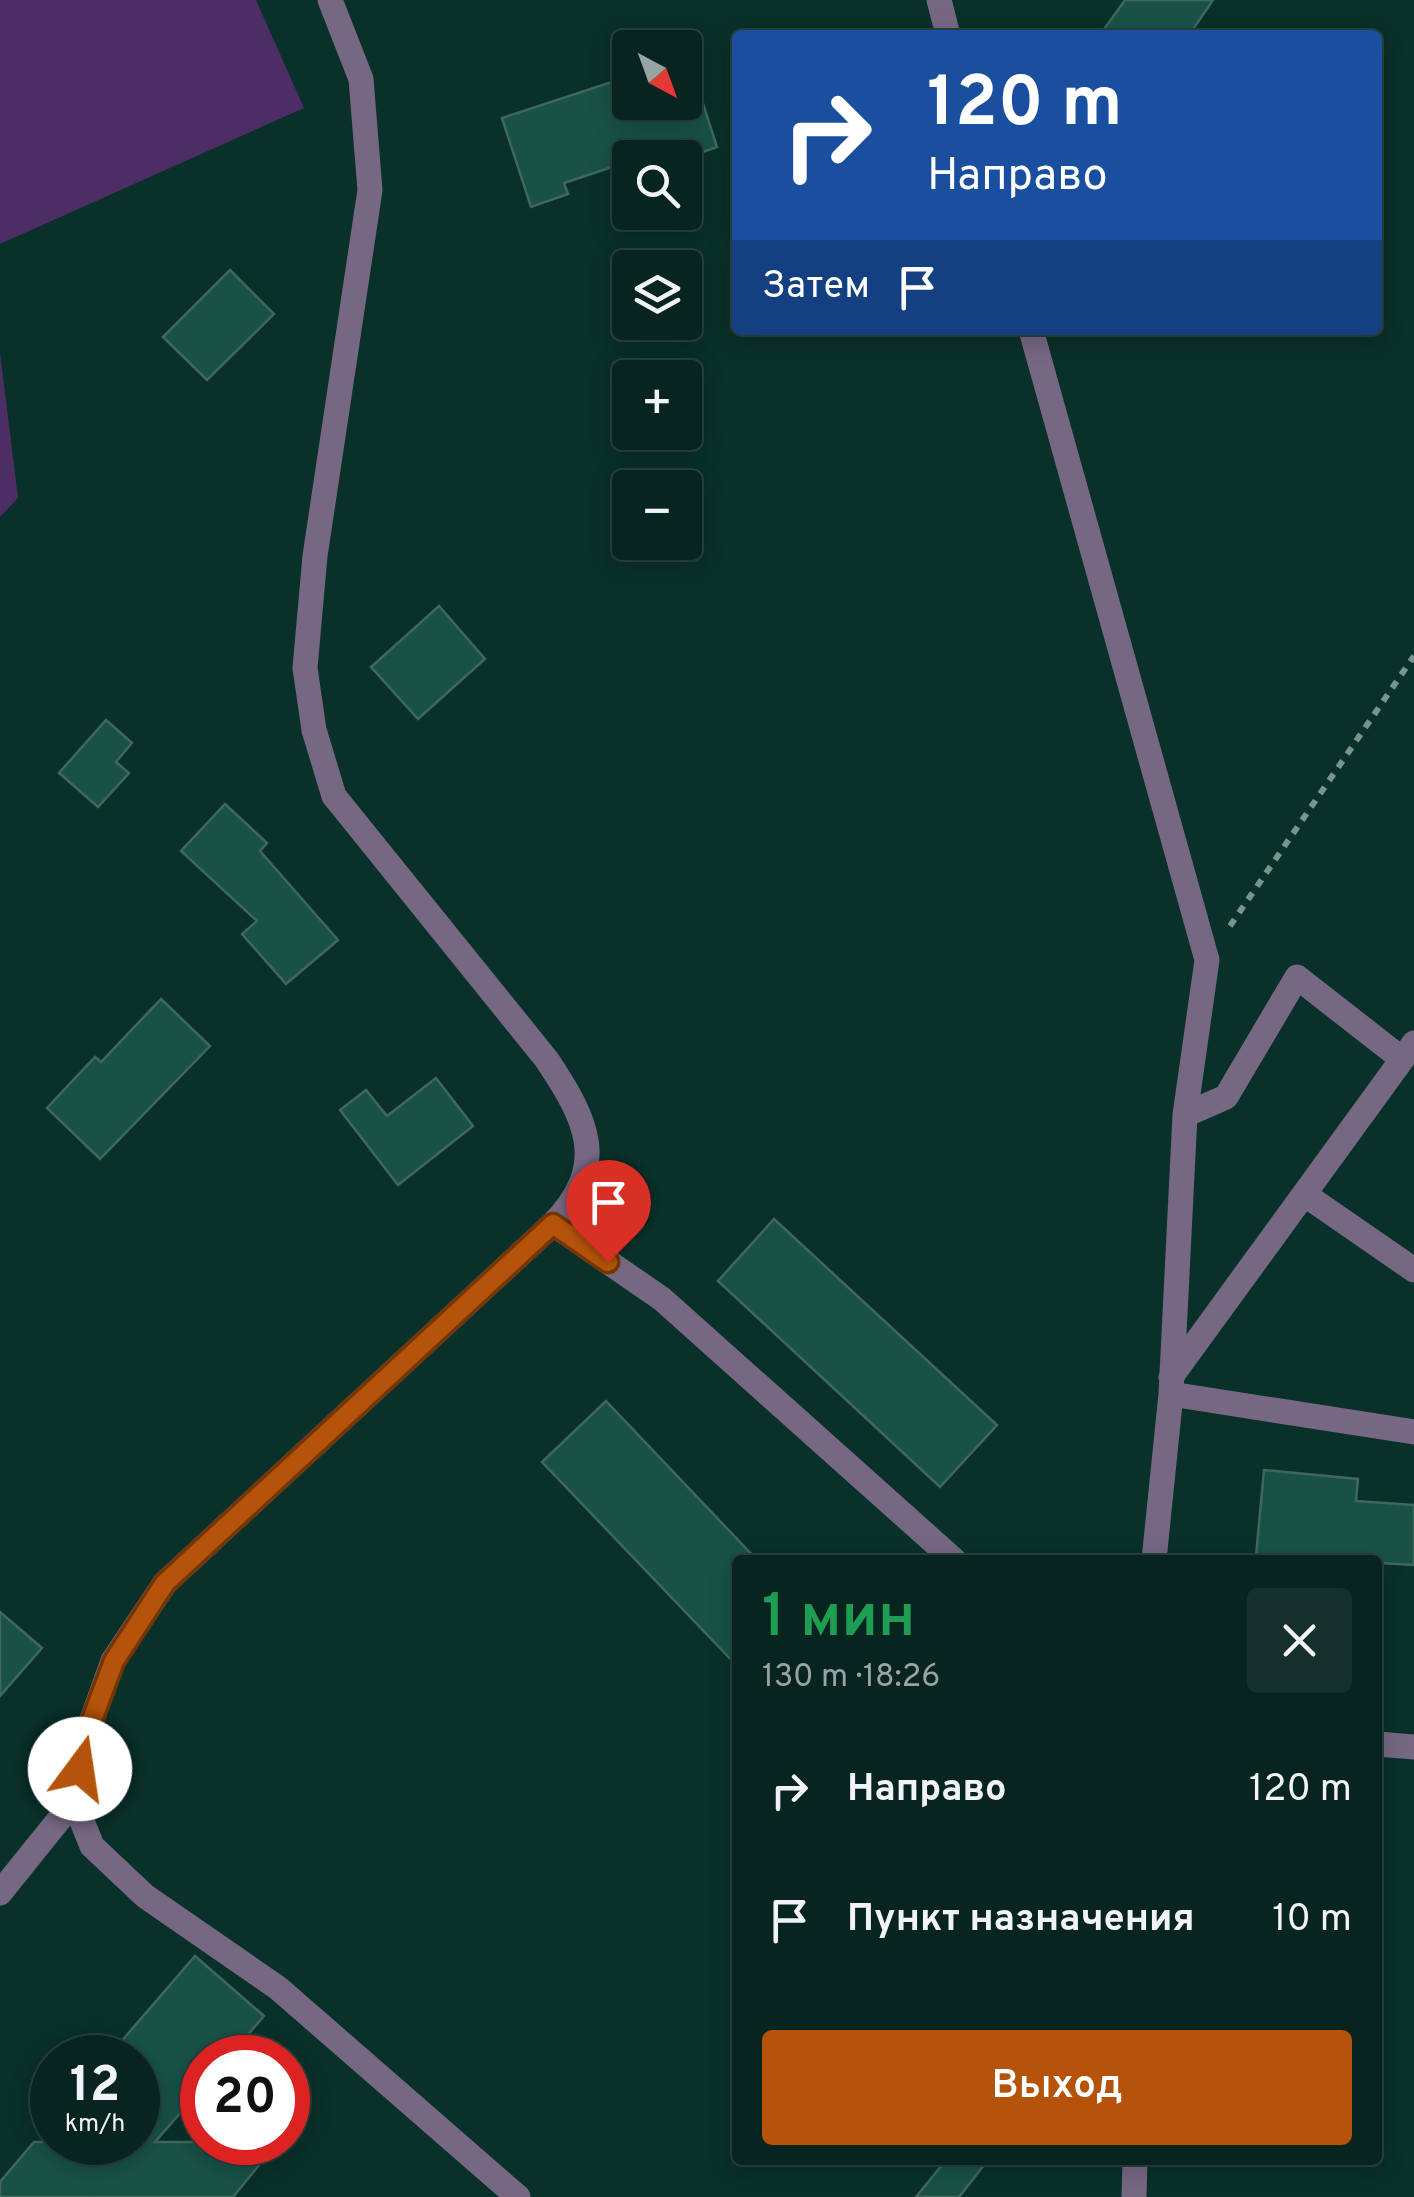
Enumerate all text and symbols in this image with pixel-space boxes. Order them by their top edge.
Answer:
north arrow [612,30,702,120]
map controls [612,30,702,560]
text: 120 m [927,62,1123,151]
icon: right [762,70,892,200]
button: search [612,140,702,230]
text: Направо [927,149,1108,206]
button: layers [612,250,702,340]
icon: arrive [890,260,945,315]
text: Затем [762,263,870,312]
button: + [612,360,702,450]
button: − [612,470,702,560]
pin [566,1160,651,1263]
icon: arrive [581,1175,636,1230]
text: 1 мин [762,1582,915,1658]
button: close [1247,1588,1352,1693]
text: 130 m · 18:26 [762,1658,940,1698]
position arrow [28,1717,132,1821]
icon: right [762,1763,817,1818]
text: Направо [847,1766,1007,1815]
text: 120 m [1249,1766,1352,1815]
icon: arrive [762,1893,817,1948]
text: Пункт назначения [847,1896,1195,1945]
text: 10 m [1272,1896,1352,1945]
button: Выход [762,2030,1352,2145]
speed limit sign: 20 [180,2035,310,2165]
text: 12 [70,2056,120,2119]
text: km/h [65,2109,125,2141]

